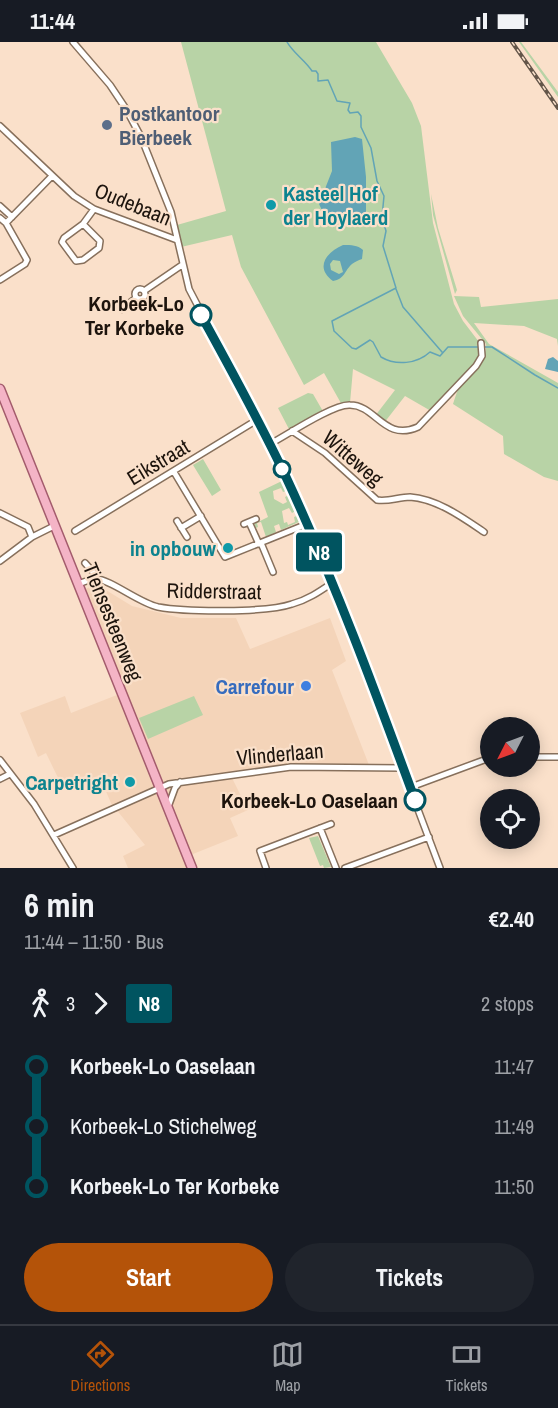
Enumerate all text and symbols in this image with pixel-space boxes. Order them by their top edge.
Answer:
text: 11:44 [30,6,75,36]
place label: Postkantoor Bierbeek [119,99,220,152]
marker: Postkantoor Bierbeek [100,118,114,132]
street label: Oudebaan [90,175,176,233]
place label: Kasteel Hof der Hoylaerd [283,179,388,232]
marker: Kasteel Hof der Hoylaerd [264,198,278,212]
place label: Korbeek-Lo Ter Korbeke [85,289,184,342]
marker: Korbeek-Lo Ter Korbeke [190,304,212,326]
street label: Witteweg [316,424,390,493]
street label: Eikstraat [121,432,195,492]
unlabelled marker [273,460,291,478]
line badge: N8 [292,532,346,572]
place label: in opbouw [130,534,217,563]
text: N8 [308,538,330,567]
marker: in opbouw [221,541,235,555]
street label: Tiensesteenweg [76,558,150,686]
street label: Ridderstraat [166,576,262,606]
place label: Carrefour [216,672,294,701]
marker: Carrefour [299,679,313,693]
north arrow [480,717,540,777]
map controls [480,717,540,849]
street label: Vlinderlaan [235,736,325,772]
place label: Carpetright [25,768,118,797]
marker: Carpetright [123,775,137,789]
place label: Korbeek-Lo Oaselaan [221,786,398,815]
marker: Korbeek-Lo Oaselaan [404,789,426,811]
button: locate [480,789,540,849]
text: 6 min [24,883,95,927]
text: €2.40 [489,904,534,934]
text: 11:44 – 11:50 · Bus [24,928,164,955]
icon: walk [24,987,57,1020]
icon: forward [84,987,117,1020]
text: N8 [138,989,160,1018]
text: 3 [66,990,75,1017]
text: 2 stops [481,990,534,1017]
text: Korbeek-Lo Oaselaan [70,1051,255,1081]
text: 11:47 [494,1053,534,1080]
text: Korbeek-Lo Stichelweg [70,1111,257,1141]
text: 11:49 [494,1113,534,1140]
text: Korbeek-Lo Ter Korbeke [70,1171,279,1201]
text: 11:50 [494,1173,534,1200]
button: Start [24,1243,273,1312]
button: Tickets [285,1243,534,1312]
tab: Directions [71,1338,130,1396]
tab: Map [271,1338,304,1396]
tab: Tickets [445,1338,487,1396]

